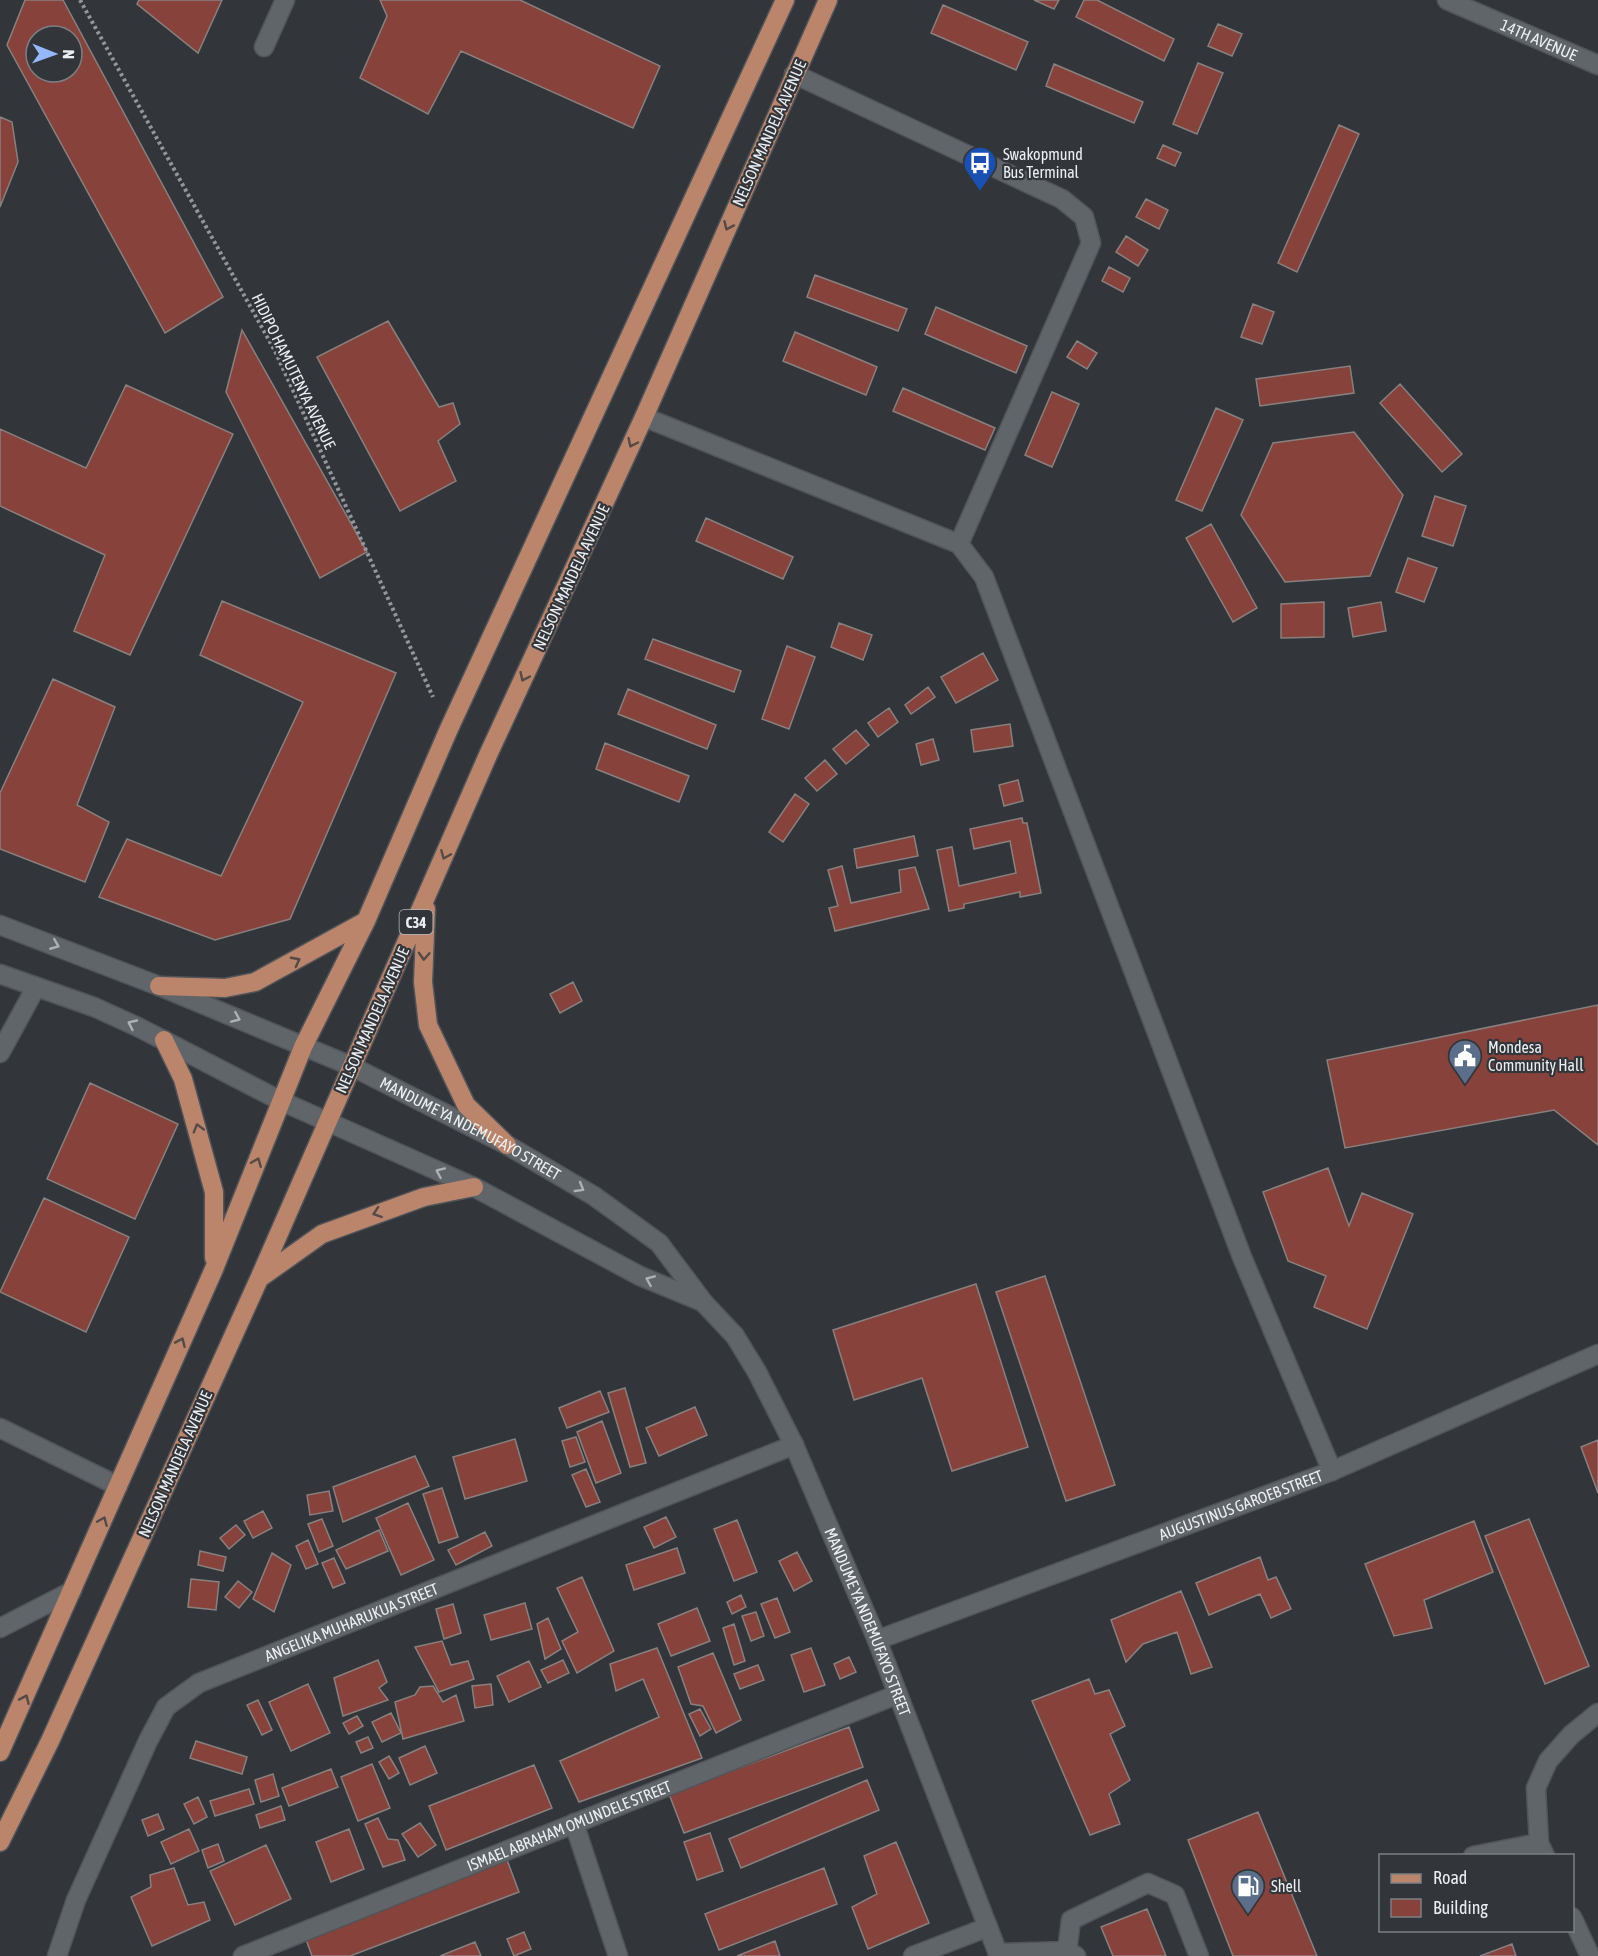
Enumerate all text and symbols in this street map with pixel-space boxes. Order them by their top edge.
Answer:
street label: 14TH AVENUE [1498,15,1580,64]
north arrow [24,24,84,84]
text: N [60,49,78,59]
street label: NELSON MANDELA AVENUE [729,57,809,209]
bus stop icon: Swakopmund Bus Terminal [962,145,998,192]
place label: Swakopmund Bus Terminal [1003,145,1083,181]
one-way arrow [723,220,735,231]
street label: HIDIPO HAMUTENYA AVENUE [249,290,340,452]
one-way arrow [628,437,640,448]
street label: NELSON MANDELA AVENUE [529,501,613,652]
one-way arrow [520,671,532,682]
one-way arrow [440,849,452,860]
road number: C34 [400,910,432,934]
one-way arrow [49,938,60,950]
street label: NELSON MANDELA AVENUE [332,944,412,1096]
one-way arrow [418,952,431,961]
one-way arrow [290,957,301,969]
one-way arrow [229,1011,240,1023]
one-way arrow [127,1019,138,1031]
public building icon: Mondesa Community Hall [1447,1038,1483,1085]
place label: Mondesa Community Hall [1488,1038,1584,1075]
street label: MANDUME YA NDEMUFAYO STREET [377,1073,564,1184]
one-way arrow [193,1123,205,1134]
one-way arrow [249,1157,262,1168]
one-way arrow [435,1167,446,1179]
one-way arrow [574,1181,584,1192]
one-way arrow [372,1205,383,1218]
one-way arrow [646,1276,657,1288]
one-way arrow [174,1338,186,1349]
street label: NELSON MANDELA AVENUE [135,1388,215,1540]
street label: AUGUSTINUS GAROEB STREET [1156,1466,1325,1544]
one-way arrow [96,1516,108,1527]
street label: MANDUME YA NDEMUFAYO STREET [821,1525,914,1718]
street label: ANGELIKA MUHARUKUA STREET [262,1579,441,1665]
one-way arrow [18,1695,30,1706]
street label: ISMAEL ABRAHAM OMUNDELE STREET [464,1777,674,1875]
legend [1379,1854,1574,1932]
text: Road [1433,1867,1467,1888]
fuel station icon: Shell [1230,1868,1266,1915]
place label: Shell [1271,1877,1302,1895]
text: Building [1433,1897,1488,1918]

